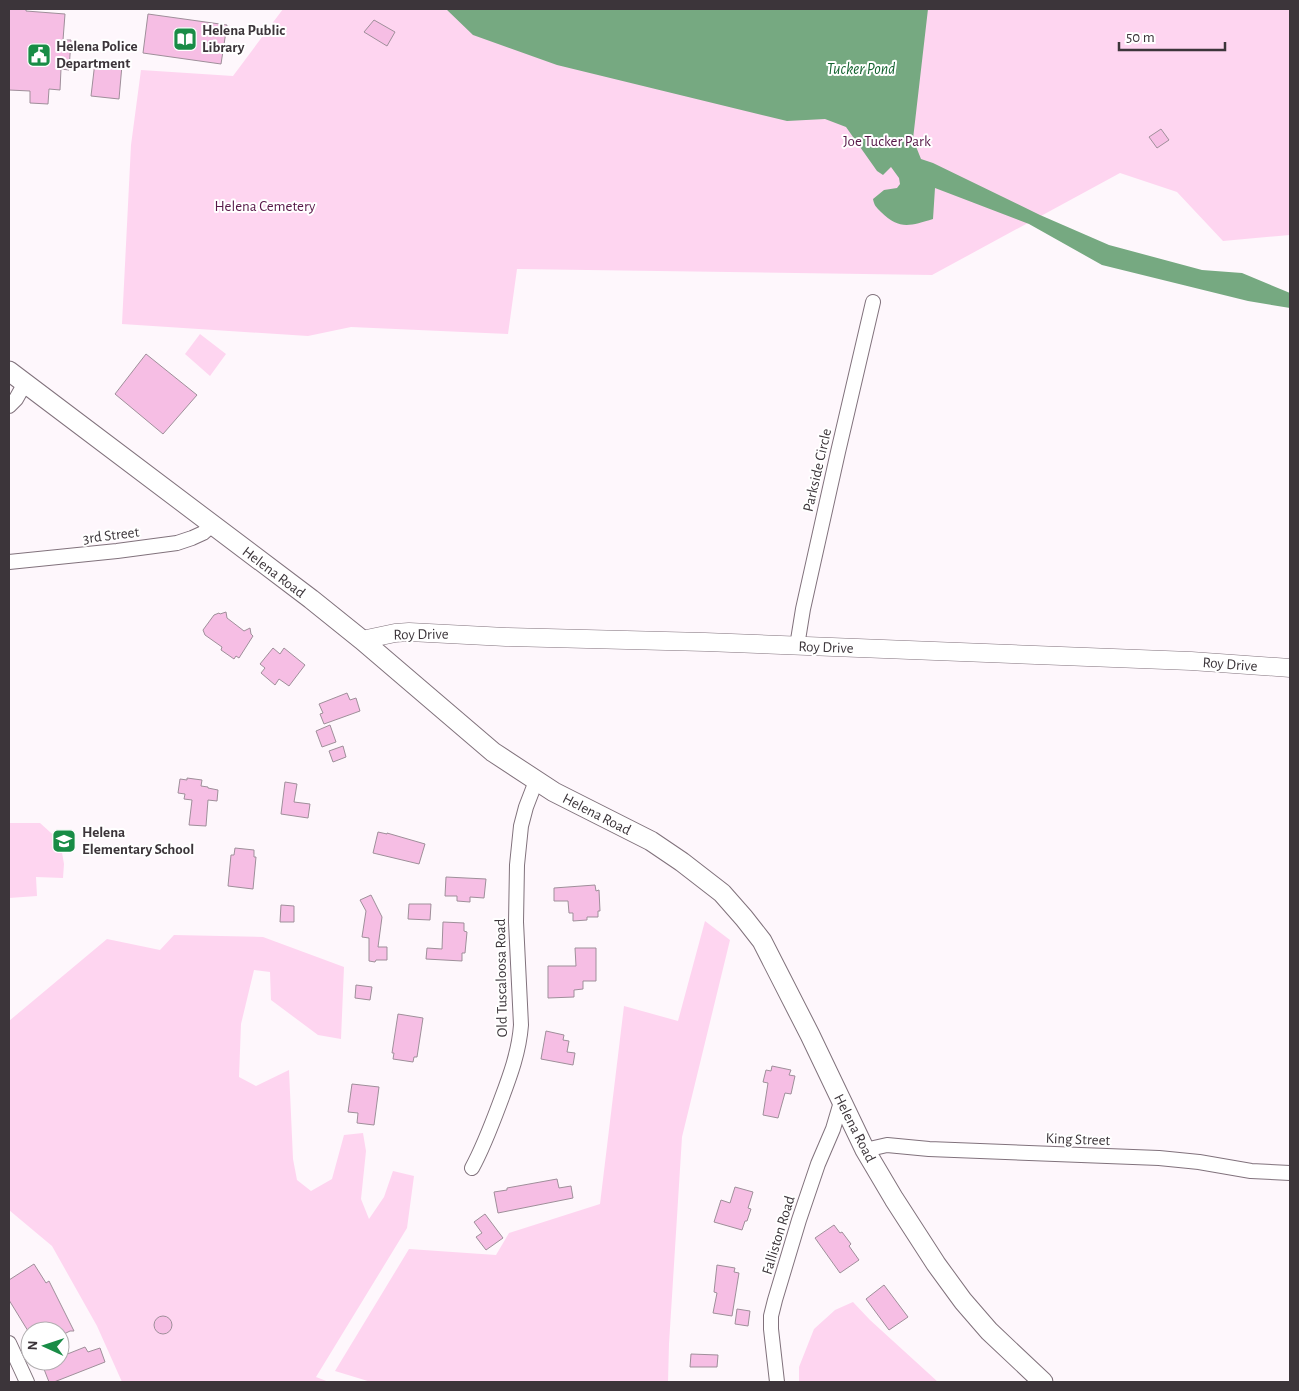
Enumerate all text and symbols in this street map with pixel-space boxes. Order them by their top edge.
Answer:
scale bar [1119,20,1225,52]
place label: Helena Public Library [202,23,285,55]
library icon: Helena Public Library [172,26,198,52]
text: 50 m [1126,30,1155,45]
place label: Helena Police Department [56,39,138,71]
public building icon: Helena Police Department [26,42,52,68]
water label: Tucker Pond [827,61,895,77]
park label: Joe Tucker Park [843,134,931,149]
park label: Helena Cemetery [215,199,316,214]
street label: Parkside Circle [801,427,834,513]
street label: 3rd Street [82,525,140,546]
street label: Helena Road [239,544,308,601]
street label: Roy Drive [393,627,449,642]
street label: Roy Drive [798,639,854,656]
street label: Roy Drive [1202,655,1258,674]
street label: Helena Road [560,791,634,838]
place label: Helena Elementary School [82,825,194,857]
school or university icon: Helena Elementary School [51,828,77,854]
street label: Old Tuscaloosa Road [493,918,510,1037]
street label: Helena Road [831,1092,878,1165]
street label: King Street [1045,1131,1111,1148]
street label: Falliston Road [759,1194,798,1276]
north arrow [20,1321,70,1371]
text: N [26,1340,40,1351]

